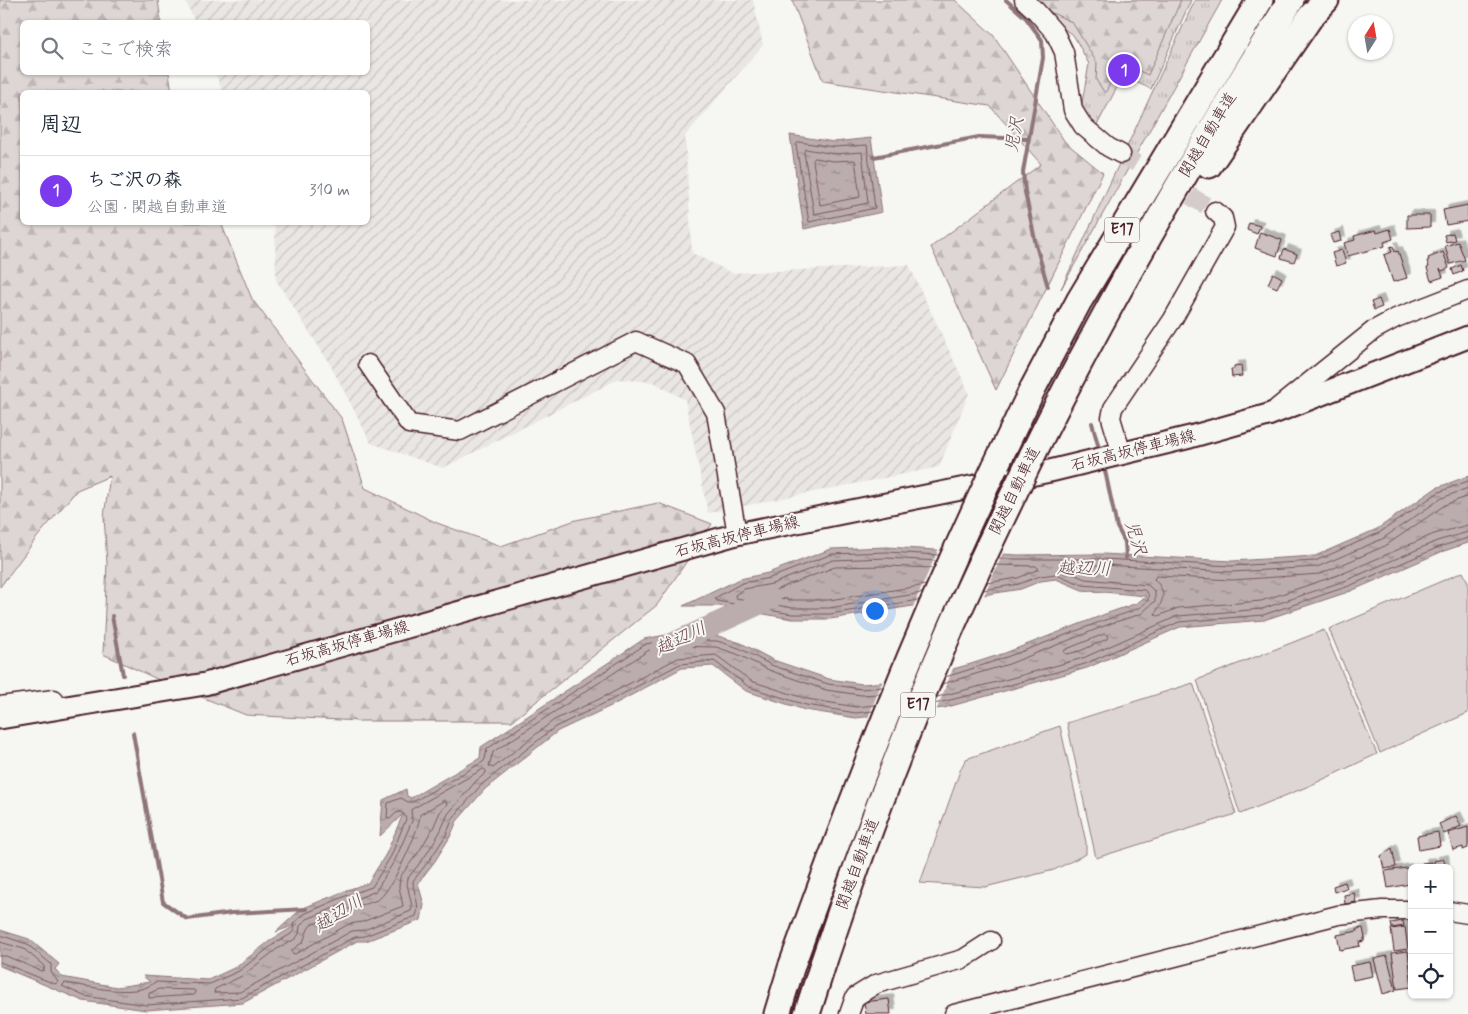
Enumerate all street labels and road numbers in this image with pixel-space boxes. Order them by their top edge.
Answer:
street label: 関越自動車道 [1174,88,1242,182]
road number: E17 [1104,218,1140,242]
street label: 石坂高坂停車場線 [1068,425,1198,477]
street label: 関越自動車道 [985,443,1045,539]
street label: 石坂高坂停車場線 [672,511,802,563]
street label: 石坂高坂停車場線 [283,616,411,672]
road number: E17 [900,692,936,718]
street label: 関越自動車道 [832,815,884,913]

